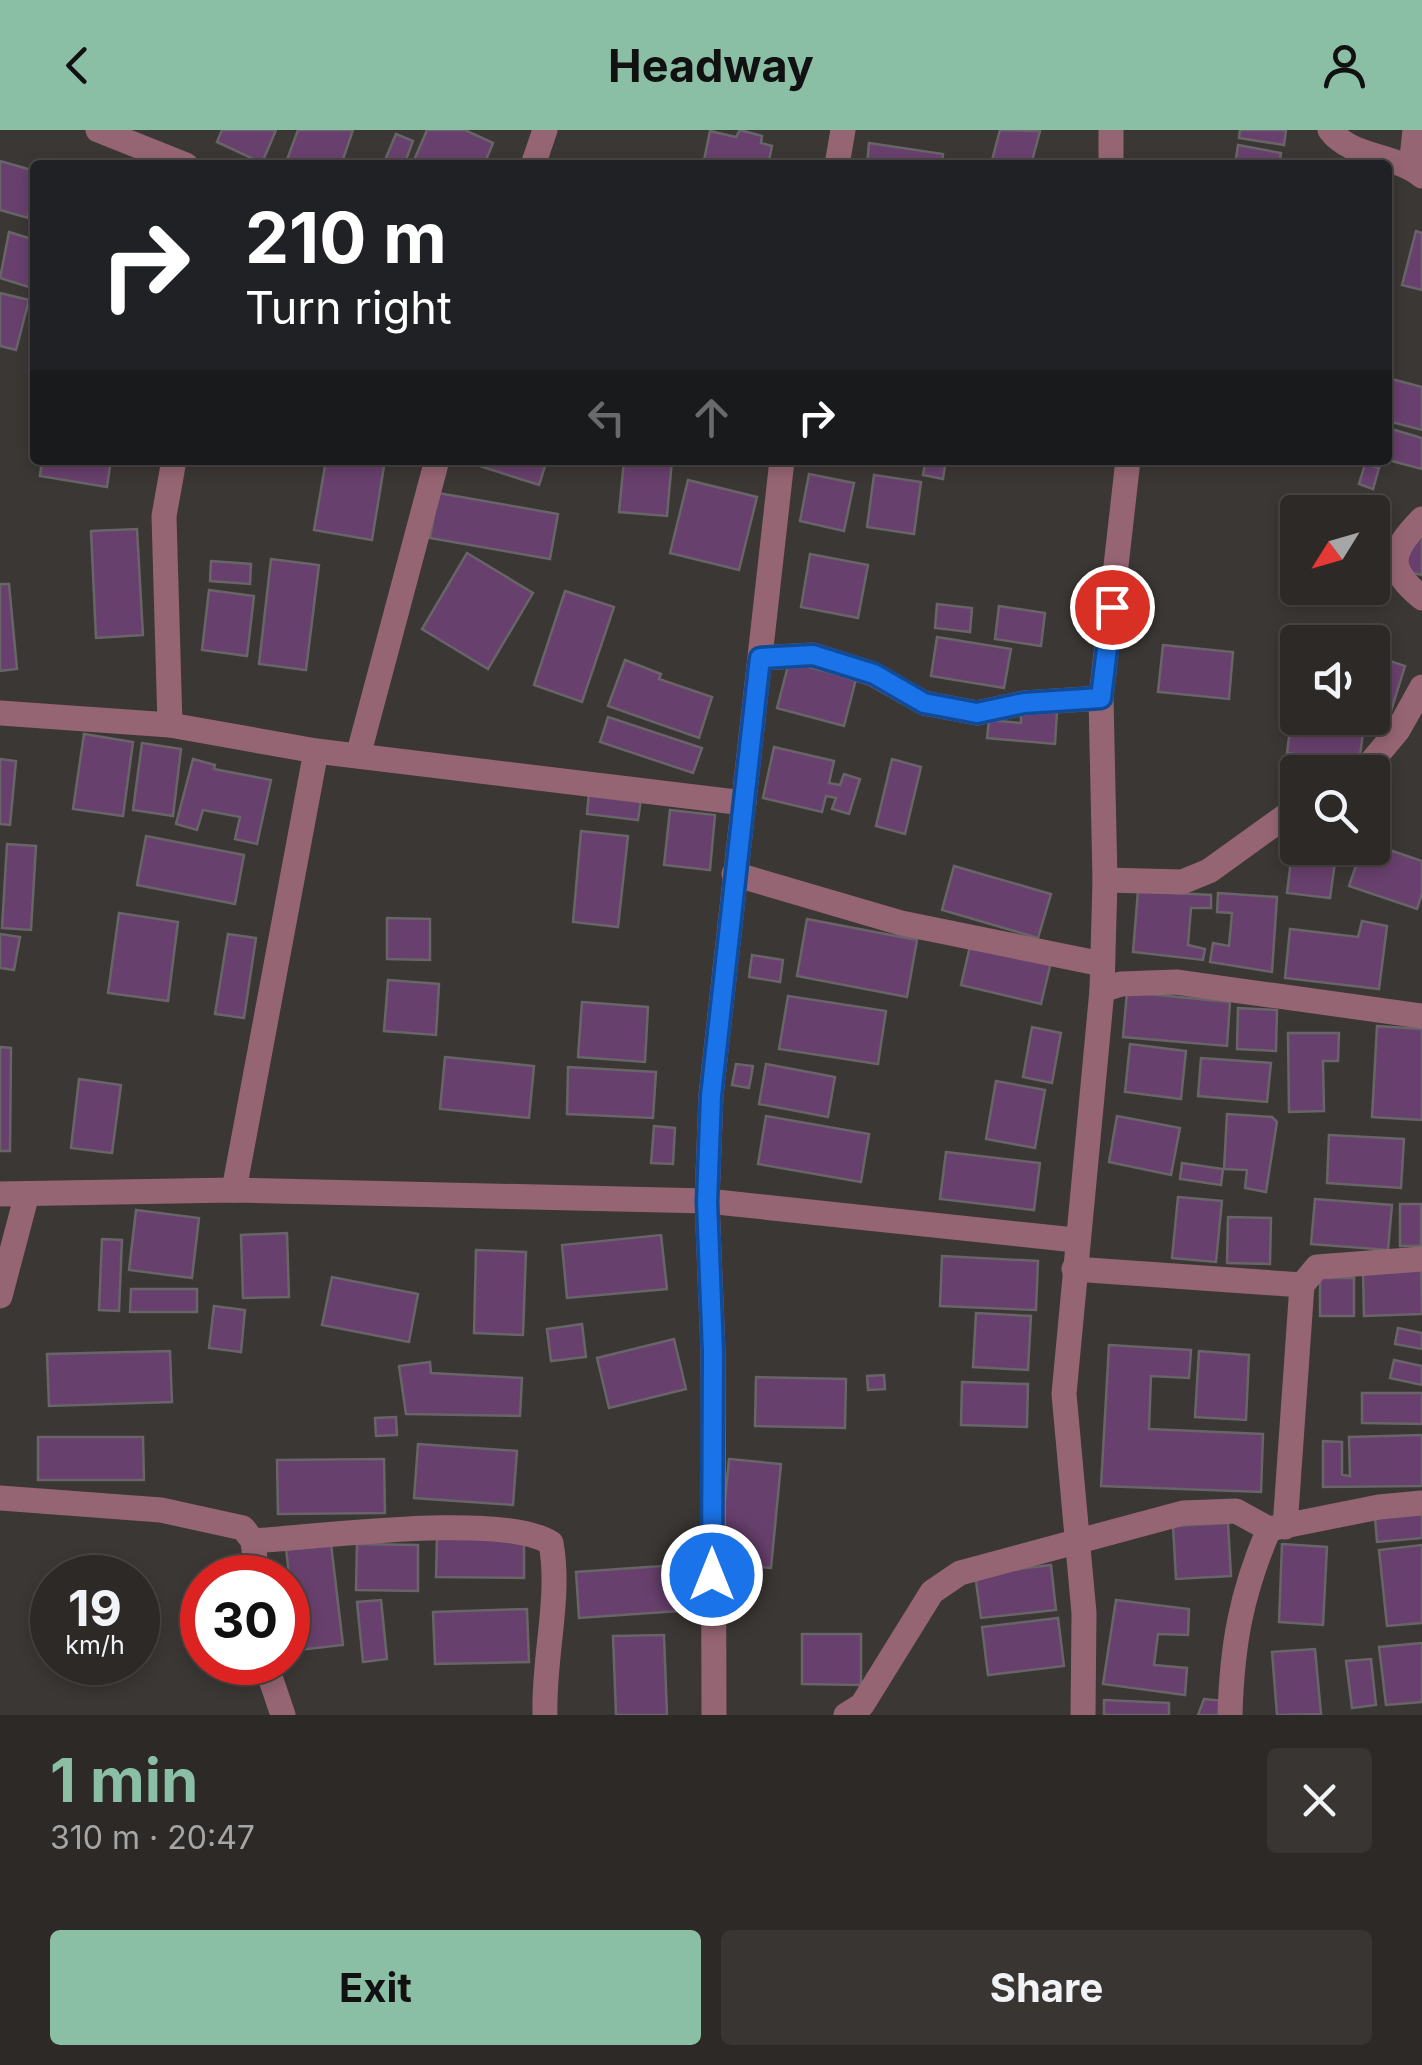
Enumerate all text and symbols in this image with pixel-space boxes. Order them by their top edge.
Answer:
icon: back [50,38,105,93]
text: Headway [608,38,814,93]
icon: person [1317,38,1372,93]
text: 210 m [245,195,447,280]
icon: right [80,200,210,330]
text: Turn right [245,280,452,335]
icon: left [579,390,634,445]
icon: ahead [684,390,739,445]
icon: right [789,390,844,445]
north arrow [1280,495,1390,605]
map controls [1280,495,1390,865]
pin [1070,565,1155,650]
icon: arrive [1085,580,1140,635]
button: sound [1280,625,1390,735]
button: search [1280,755,1390,865]
position arrow [660,1523,764,1627]
speed limit sign: 30 [180,1555,310,1685]
text: 19 [68,1578,122,1638]
text: km/h [65,1630,125,1660]
text: 1 min [50,1744,198,1816]
button: close [1267,1748,1372,1853]
text: 310 m · 20:47 [50,1818,255,1857]
button: Exit [50,1930,701,2045]
button: Share [721,1930,1372,2045]

